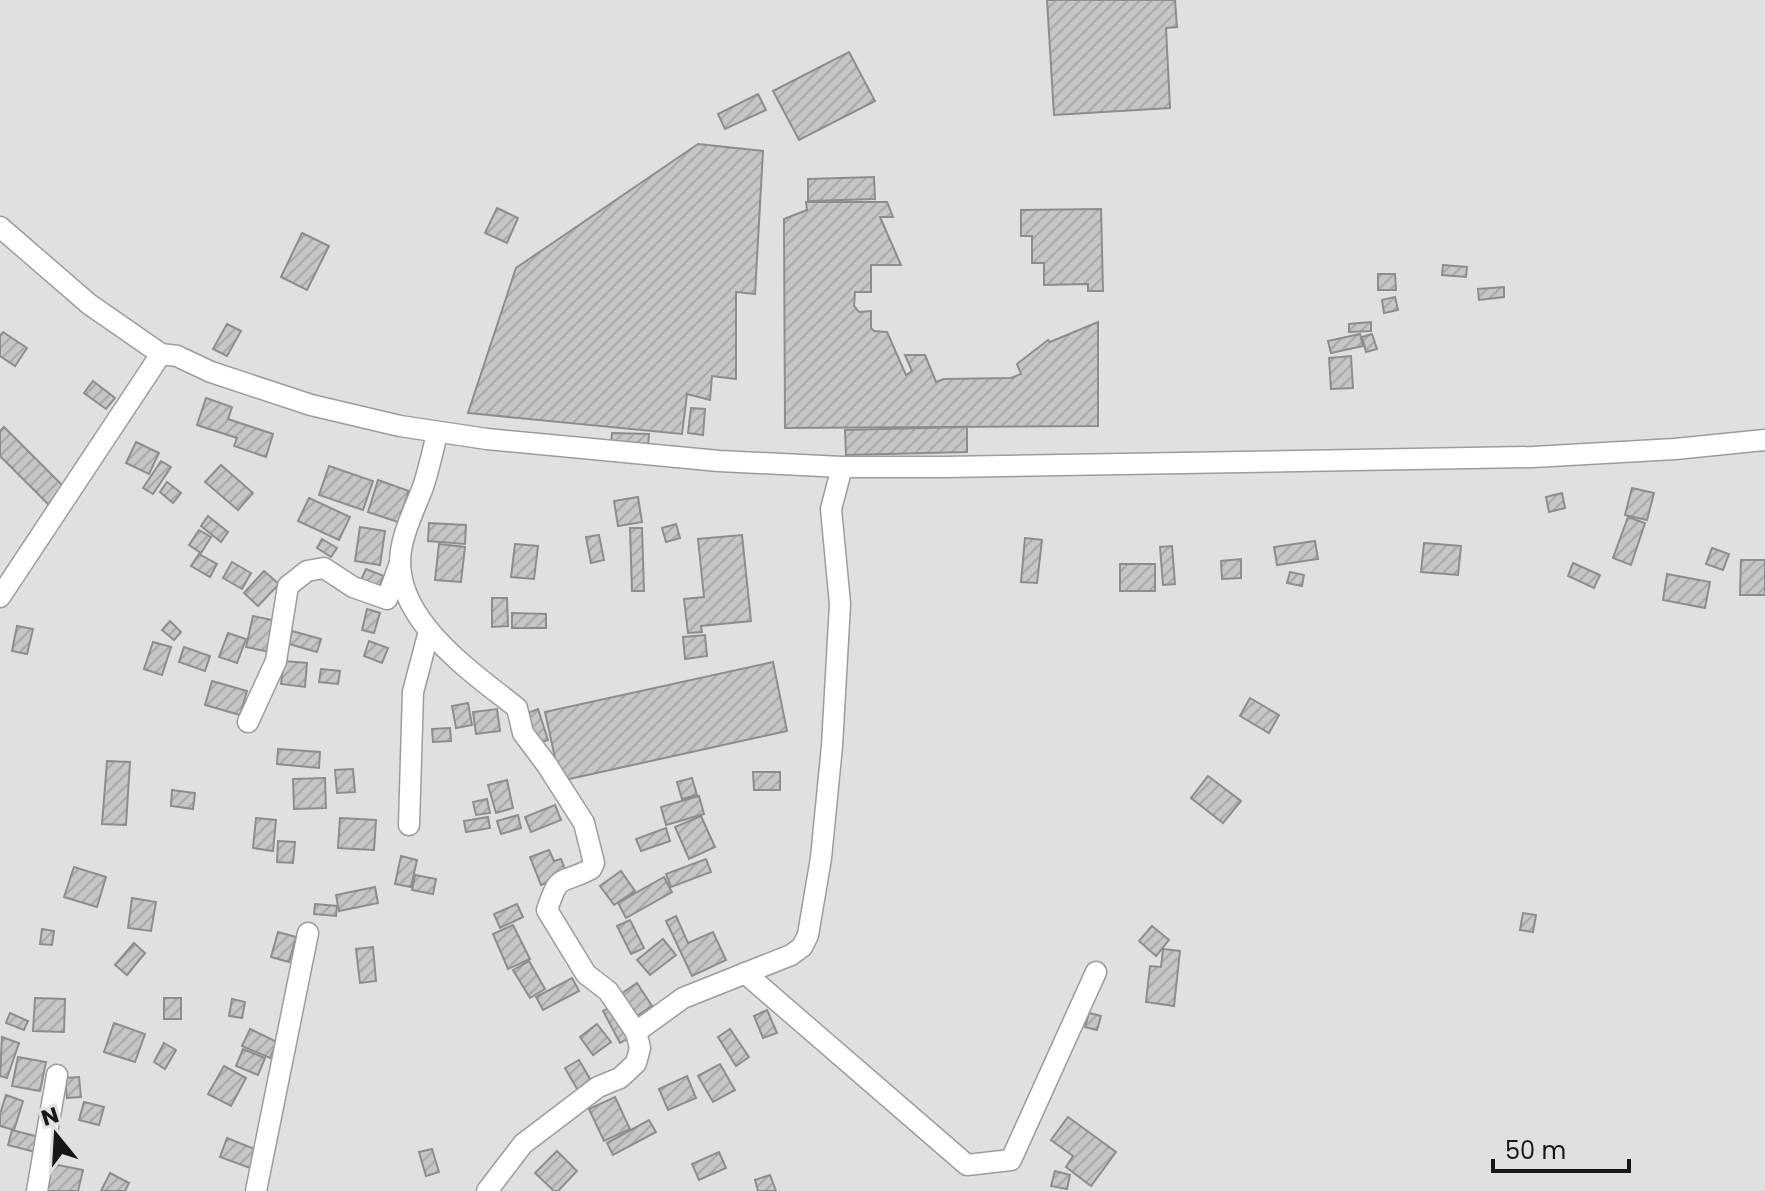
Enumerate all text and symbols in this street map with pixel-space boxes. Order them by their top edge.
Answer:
north arrow [16,1095,96,1175]
text: N [37,1099,63,1134]
scale bar [1493,1123,1629,1173]
text: 50 m [1505,1134,1566,1167]

